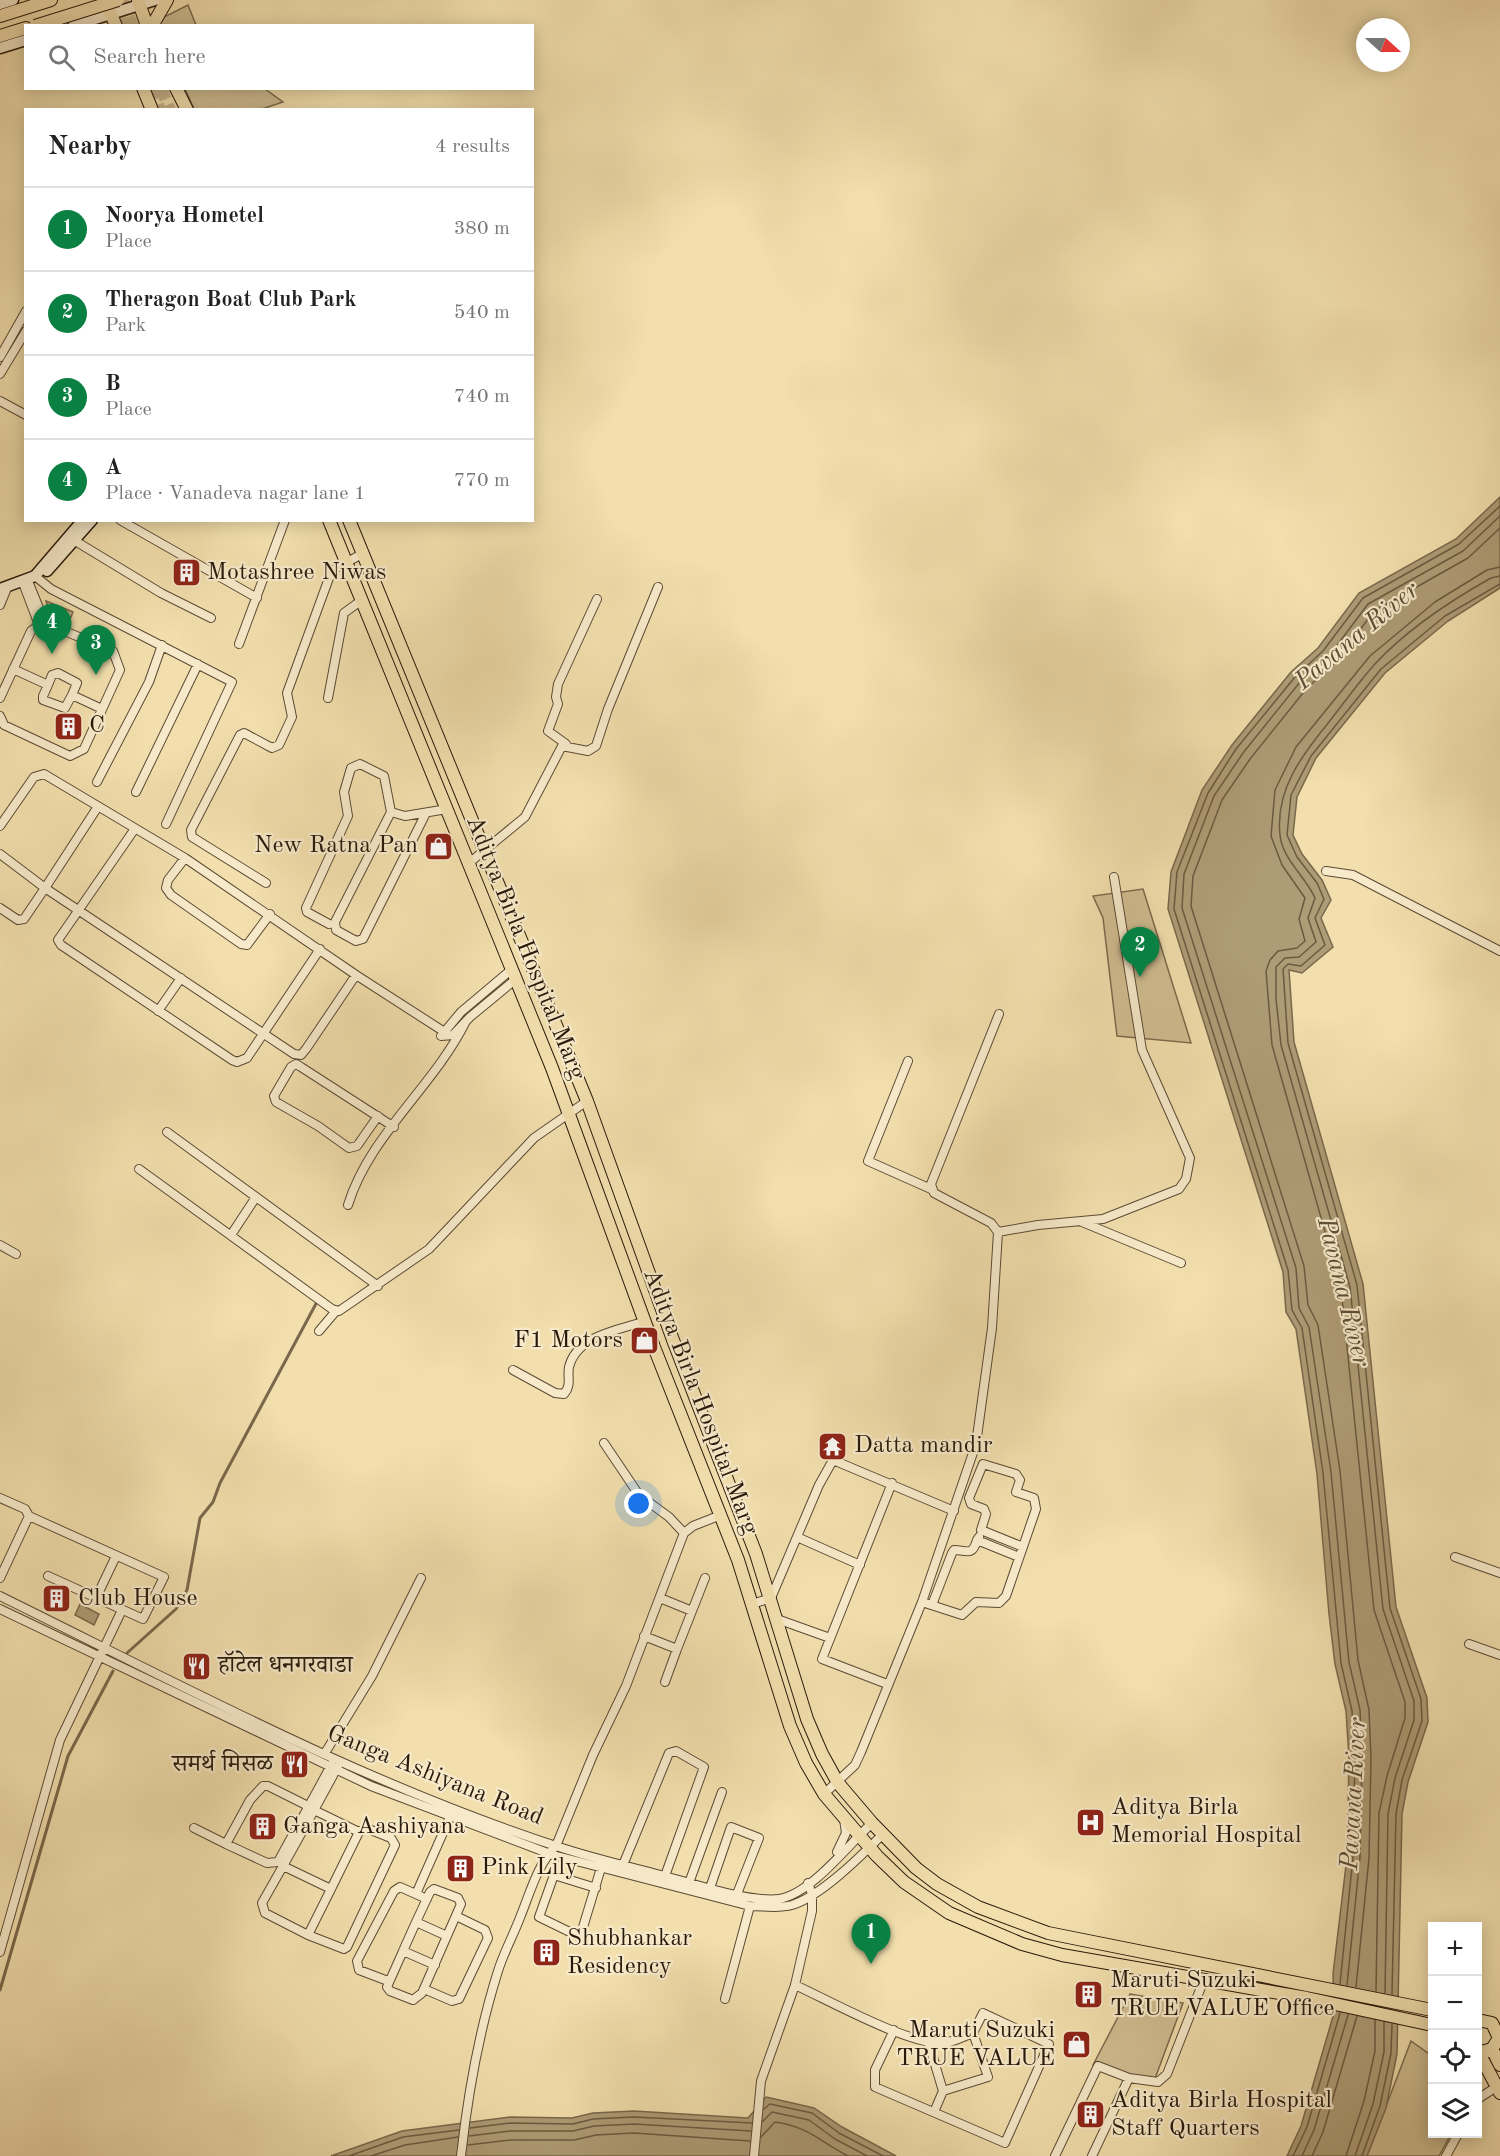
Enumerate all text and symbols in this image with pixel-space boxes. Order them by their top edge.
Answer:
north arrow [1356,18,1410,72]
search box [24,24,534,90]
icon: search [45,41,78,74]
text: Search here [93,46,206,68]
text: Nearby [48,134,132,160]
text: 4 results [435,137,510,157]
text: Noorya Hometel [105,205,264,227]
text: 1 [62,219,73,239]
text: 380 m [454,219,510,239]
text: Place [105,232,152,252]
text: Theragon Boat Club Park [105,289,357,311]
text: 2 [62,303,73,323]
text: 540 m [454,303,510,323]
text: Park [105,316,146,336]
text: B [105,373,121,395]
text: 3 [62,387,73,407]
text: 740 m [454,387,510,407]
text: Place [105,400,152,420]
text: A [105,457,122,479]
text: 4 [62,471,73,491]
text: 770 m [454,471,510,491]
text: Place · Vanadeva nagar lane 1 [105,484,366,504]
building icon: Motashree Niwas [170,557,202,589]
place label: Motashree Niwas [207,561,386,585]
water label: Pavana River [1289,576,1425,696]
pin: 4 [32,604,72,654]
pin: 3 [76,626,116,675]
building icon: C [52,710,84,742]
place label: C [89,714,105,738]
street label: Aditya Birla Hospital Marg [461,813,589,1084]
shop icon: New Ratna Pan [423,830,455,862]
place label: New Ratna Pan [254,834,418,858]
pin: 2 [1120,928,1160,977]
water label: Pavana River [1312,1214,1374,1370]
street label: Aditya Birla Hospital Marg [638,1266,762,1538]
shop icon: F1 Motors [628,1325,660,1357]
place label: F1 Motors [514,1329,623,1353]
temple icon: Datta mandir [817,1430,849,1462]
place label: Datta mandir [854,1434,993,1458]
your location [624,1489,653,1518]
building icon: Club House [41,1583,73,1615]
place label: Club House [78,1587,197,1611]
restaurant icon: हॉटेल धनगरवाडा [181,1650,213,1682]
place label: हॉटेल धनगरवाडा [217,1650,354,1678]
water label: Pavana River [1337,1716,1371,1872]
street label: Ganga Ashiyana Road [324,1722,546,1830]
place label: समर्थ मिसळ [171,1749,275,1777]
restaurant icon: समर्थ मिसळ [278,1749,310,1781]
place label: Aditya Birla Memorial Hospital [1111,1796,1301,1848]
hospital icon: Aditya Birla Memorial Hospital [1074,1806,1106,1838]
building icon: Ganga Aashiyana [246,1811,278,1843]
place label: Ganga Aashiyana [283,1815,466,1839]
building icon: Pink Lily [444,1852,476,1884]
place label: Pink Lily [481,1856,578,1880]
pin: 1 [852,1914,890,1964]
map controls [1428,1922,1482,2138]
button: + [1428,1922,1482,1976]
place label: Shubhankar Residency [567,1927,692,1979]
building icon: Shubhankar Residency [530,1937,562,1969]
place label: Maruti Suzuki TRUE VALUE Office [1110,1969,1334,2021]
button: − [1428,1976,1482,2030]
building icon: Maruti Suzuki TRUE VALUE Office [1073,1979,1105,2011]
place label: Maruti Suzuki TRUE VALUE [896,2019,1055,2071]
shop icon: Maruti Suzuki TRUE VALUE [1060,2029,1092,2061]
button: locate [1428,2030,1482,2084]
button: layers [1428,2084,1482,2138]
place label: Aditya Birla Hospital Staff Quarters [1111,2089,1332,2141]
building icon: Aditya Birla Hospital Staff Quarters [1074,2099,1106,2131]

